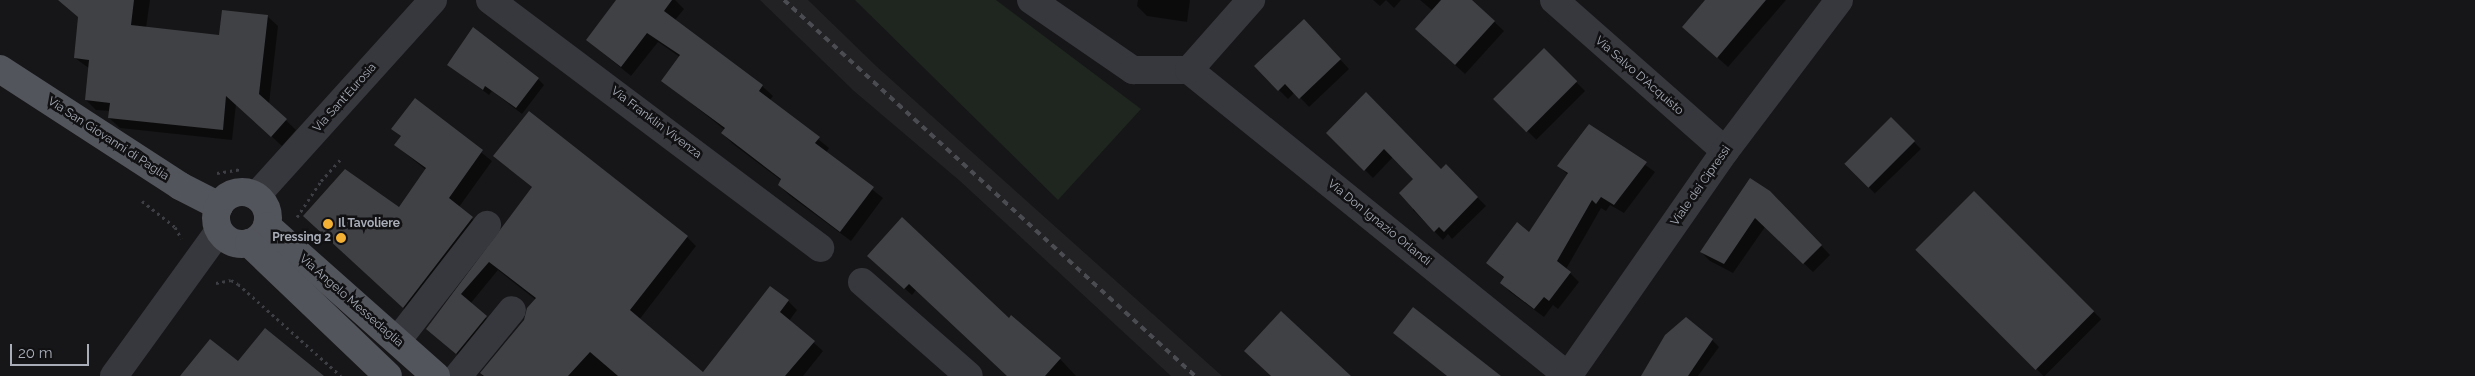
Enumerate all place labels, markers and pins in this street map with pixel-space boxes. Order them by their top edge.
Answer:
place label: Il Tavoliere [338,217,401,231]
marker: Il Tavoliere [322,218,334,230]
place label: Pressing 2 [272,231,331,245]
marker: Pressing 2 [335,232,347,244]

